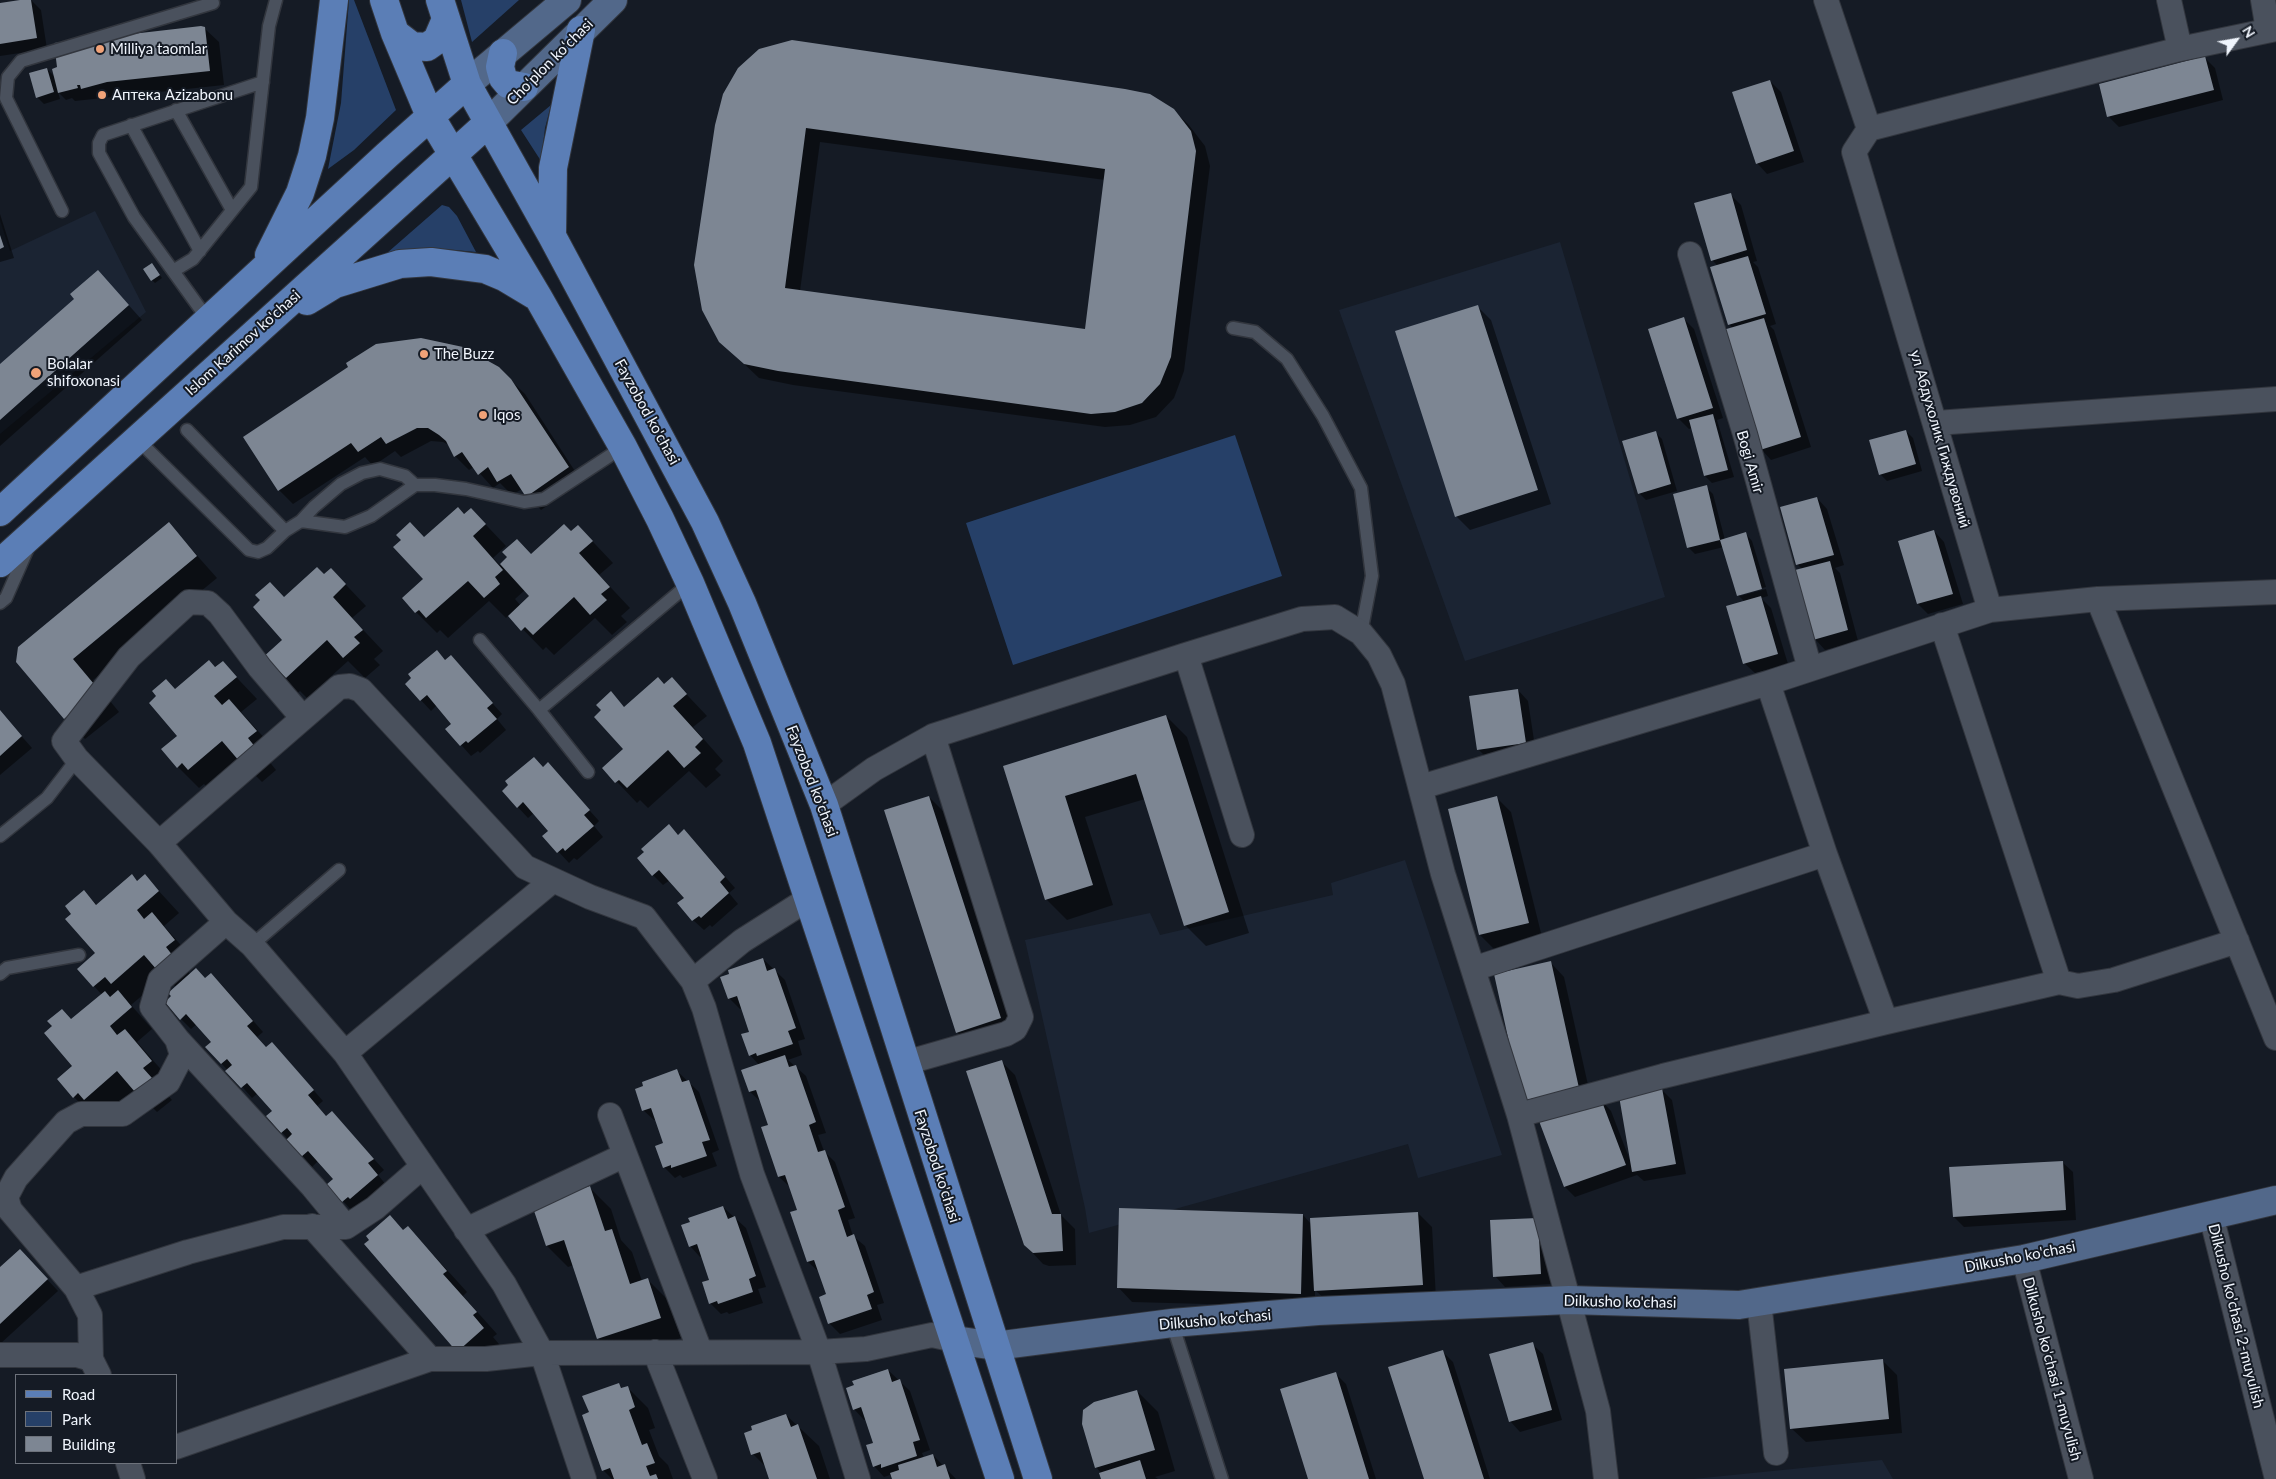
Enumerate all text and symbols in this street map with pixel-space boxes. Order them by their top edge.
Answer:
street label: Choʻplon koʻchasi [503,15,597,109]
north arrow [2211,15,2261,65]
text: N [2239,23,2259,41]
place label: Milliya taomlar [110,40,207,58]
marker: Milliya taomlar [94,43,106,55]
place label: Аптека Azizabonu [112,86,233,104]
marker: Аптека Azizabonu [96,89,108,101]
street label: Islom Karimov ko'chasi [182,287,304,399]
place label: The Buzz [434,345,494,363]
marker: The Buzz [418,348,430,360]
street label: ул Абдухолик Гиждувоний [1906,348,1974,530]
place label: Bolalar shifoxonasi [47,355,120,390]
street label: Fayzobod ko'chasi [611,356,683,468]
marker: Bolalar shifoxonasi [29,366,43,380]
place label: Iqos [493,406,520,424]
marker: Iqos [477,409,489,421]
street label: Bogi Amir [1732,428,1768,496]
street label: Fayzobod ko'chasi [782,723,842,839]
street label: Fayzobod ko'chasi [910,1107,964,1225]
street label: Dilkusho ko'chasi 2-muyulish [2204,1222,2268,1410]
street label: Dilkusho ko'chasi [1963,1237,2077,1277]
street label: Dilkusho ko'chasi 1-muyulish [2019,1275,2085,1463]
street label: Dilkusho ko'chasi [1563,1292,1677,1312]
street label: Dilkusho ko'chasi [1158,1306,1272,1334]
legend [15,1374,178,1464]
text: Road [62,1385,95,1403]
text: Park [62,1410,91,1428]
text: Building [62,1435,115,1453]

